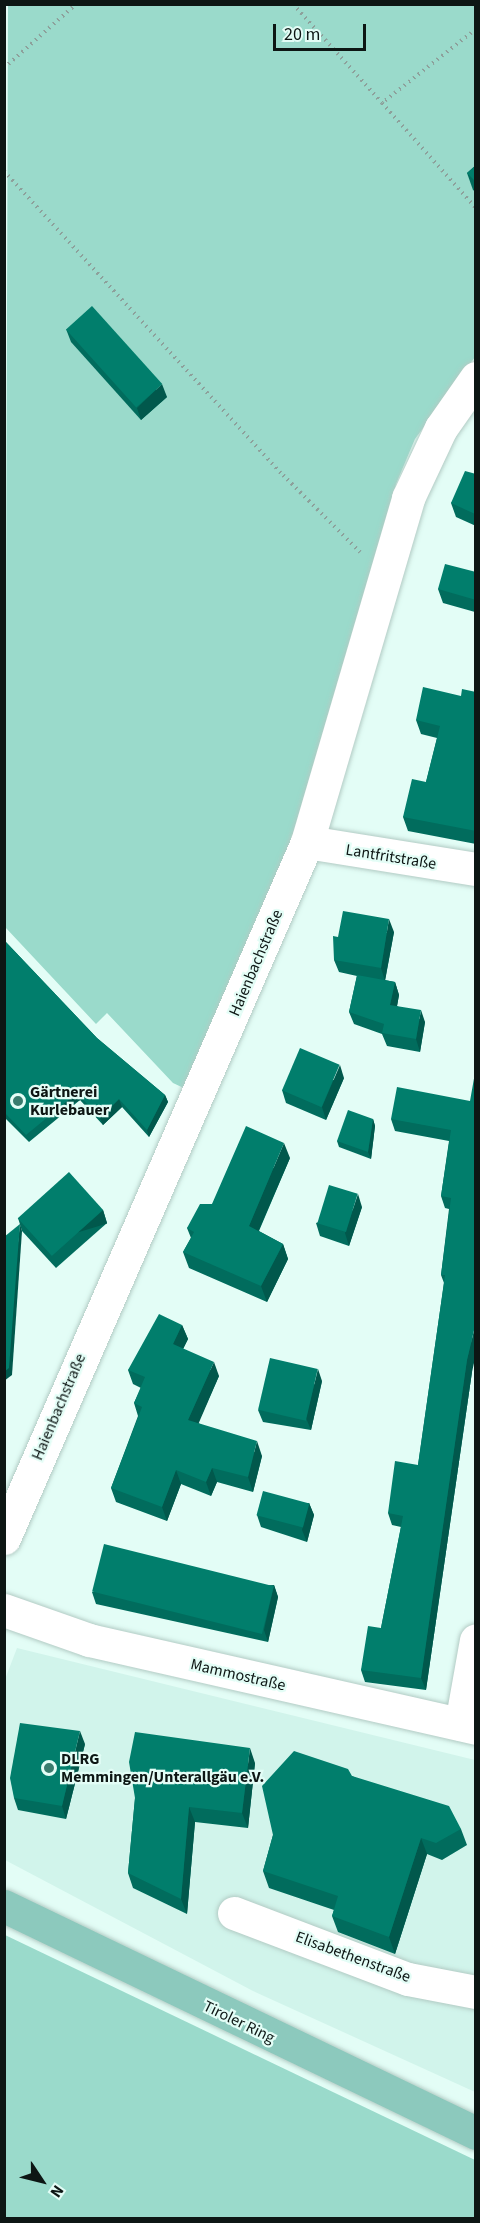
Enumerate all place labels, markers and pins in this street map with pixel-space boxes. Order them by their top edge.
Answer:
place label: Gärtnerei Kurlebauer [30,1082,109,1120]
marker: Gärtnerei Kurlebauer [11,1094,25,1108]
place label: DLRG Memmingen/Unterallgäu e.V. [61,1749,264,1787]
marker: DLRG Memmingen/Unterallgäu e.V. [42,1761,56,1775]

